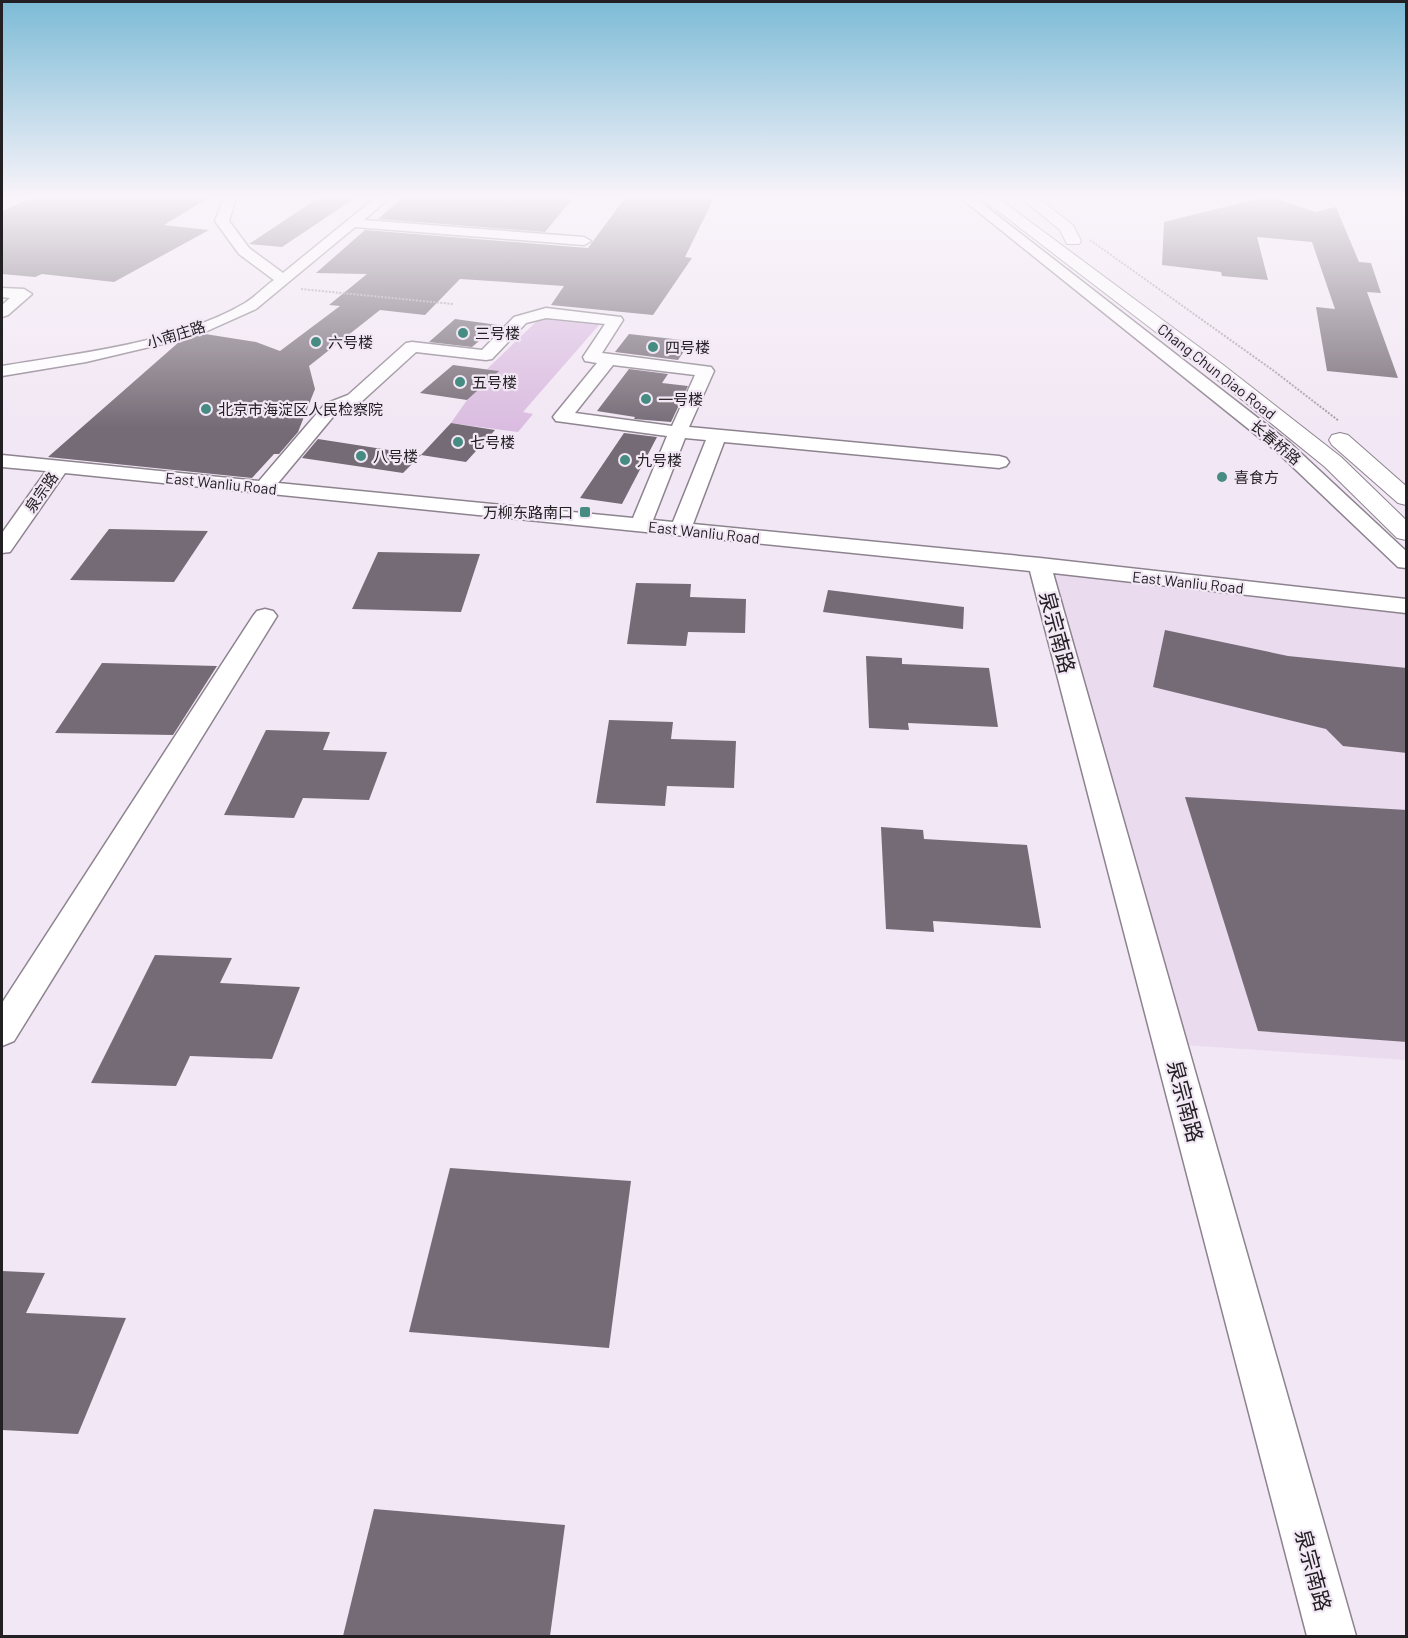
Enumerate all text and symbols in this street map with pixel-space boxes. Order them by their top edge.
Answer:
street label: 小南庄路 [145,317,207,351]
street label: Chang Chun Qiao Road [1154,319,1280,423]
place label: 三号楼 [475,324,520,342]
marker: 三号楼 [456,326,470,340]
place label: 六号楼 [328,333,373,351]
marker: 六号楼 [309,335,323,349]
place label: 四号楼 [665,338,710,356]
marker: 四号楼 [646,340,660,354]
place label: 五号楼 [472,373,517,391]
marker: 五号楼 [453,375,467,389]
place label: 一号楼 [658,390,703,408]
marker: 一号楼 [639,392,653,406]
place label: 北京市海淀区人民检察院 [218,400,383,418]
marker: 北京市海淀区人民检察院 [199,402,213,416]
street label: 长春桥路 [1247,416,1305,468]
place label: 七号楼 [470,433,515,451]
marker: 七号楼 [451,435,465,449]
place label: 八号楼 [373,447,418,465]
marker: 八号楼 [354,449,368,463]
place label: 九号楼 [637,451,682,469]
marker: 九号楼 [618,453,632,467]
street label: 泉宗路 [21,468,61,516]
street label: East Wanliu Road [164,468,278,498]
place label: 喜食方 [1234,468,1279,486]
marker: 喜食方 [1215,470,1229,484]
place label: 万柳东路南口 [483,503,573,521]
marker: 万柳东路南口 [578,505,592,519]
street label: East Wanliu Road [647,517,761,547]
street label: East Wanliu Road [1131,567,1245,597]
street label: 泉宗南路 [1035,588,1081,676]
street label: 泉宗南路 [1163,1057,1209,1145]
street label: 泉宗南路 [1291,1526,1337,1614]

